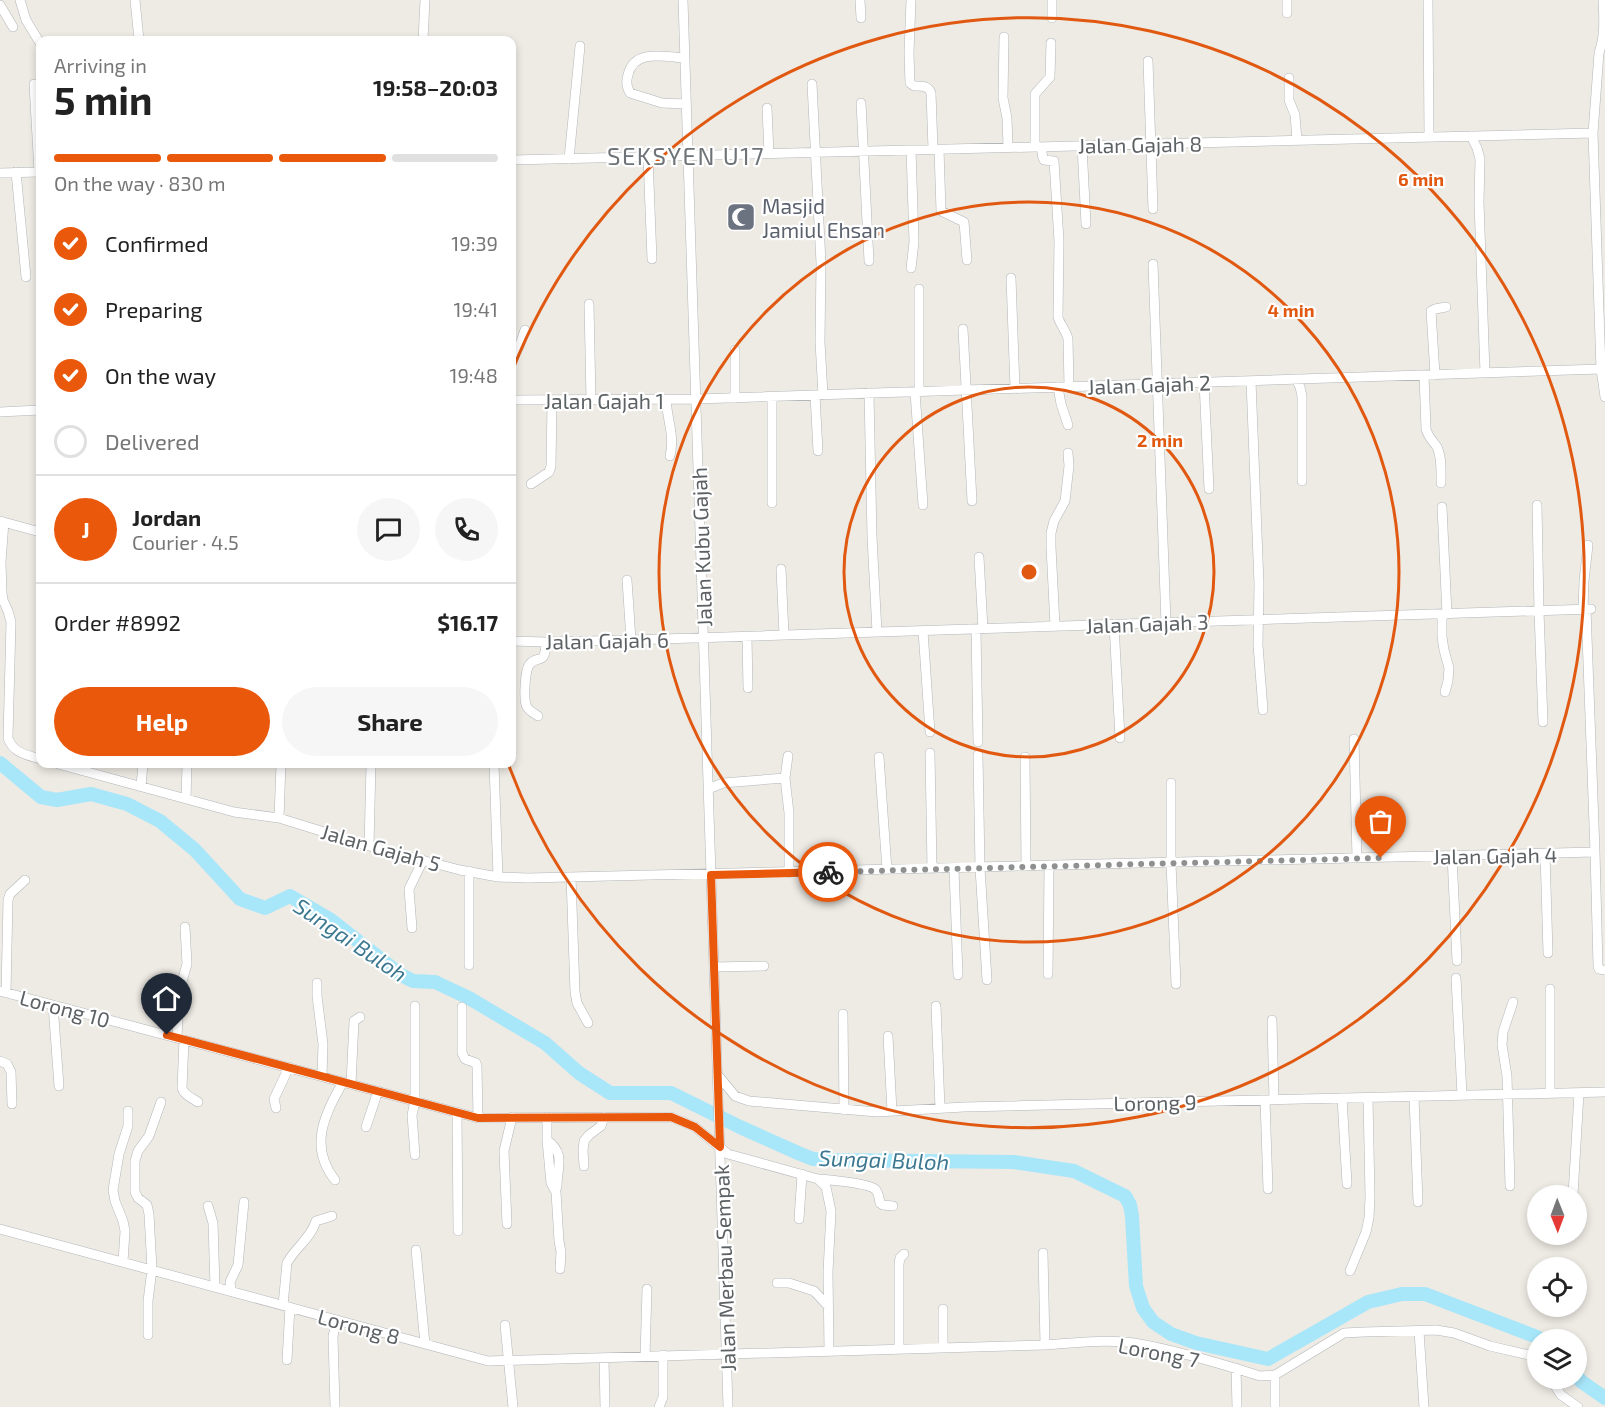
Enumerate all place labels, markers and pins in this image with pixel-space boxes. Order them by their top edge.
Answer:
place label: Masjid Jamiul Ehsan [762,193,885,242]
mosque icon: Masjid Jamiul Ehsan [725,201,757,233]
centre of rings [1019,562,1039,582]
pin [1355,796,1406,858]
pin [141,973,192,1035]

